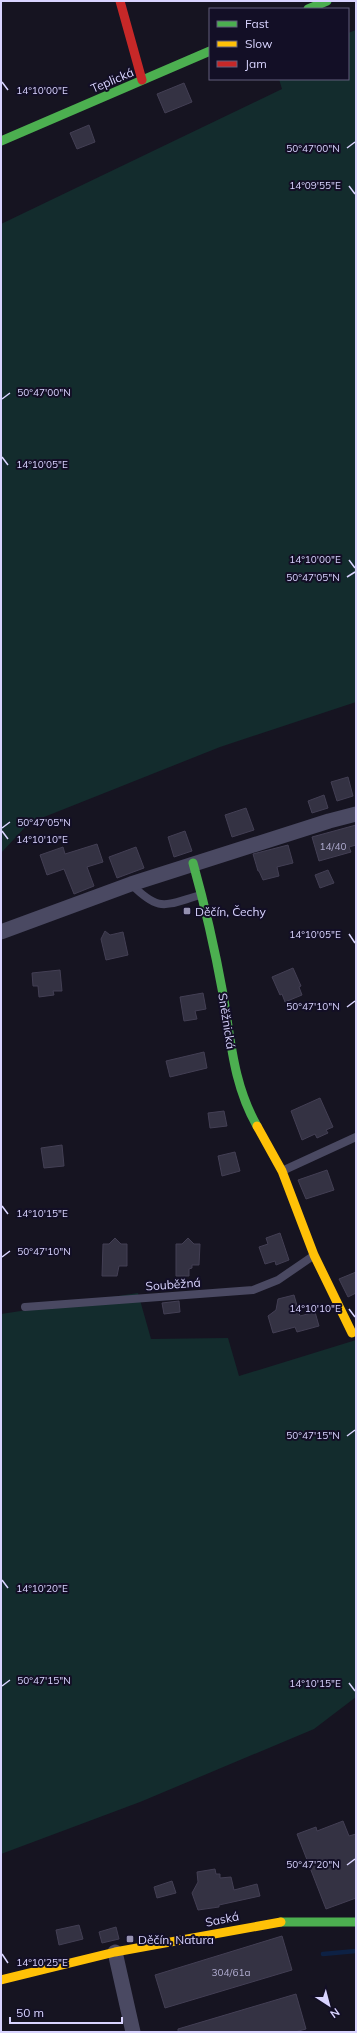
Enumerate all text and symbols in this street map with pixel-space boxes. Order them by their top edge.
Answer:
legend [209,8,349,80]
text: Fast [245,16,269,31]
text: Slow [245,36,273,51]
text: Jam [245,56,267,71]
street label: Teplická [88,64,136,96]
text: 14°10'00"E [16,84,68,97]
text: 50°47'00"N [286,142,340,155]
text: 14°09'55"E [289,179,341,192]
text: 50°47'00"N [17,386,71,399]
text: 14°10'05"E [16,458,68,471]
text: 14°10'00"E [289,553,341,566]
text: 50°47'05"N [286,571,340,584]
text: 50°47'05"N [17,816,71,829]
text: 14°10'10"E [16,833,68,846]
house number: 14/40 [320,840,346,853]
place label: Děčín, Čechy [195,904,266,919]
marker: Děčín, Čechy [182,906,192,916]
text: 14°10'05"E [289,928,341,941]
street label: Sněžnická [215,992,239,1050]
text: 50°47'10"N [286,1000,340,1013]
text: 14°10'15"E [16,1207,68,1220]
text: 50°47'10"N [17,1245,71,1258]
street label: Souběžná [145,1275,201,1293]
text: 14°10'10"E [289,1302,341,1315]
text: 50°47'15"N [286,1429,340,1442]
text: 14°10'20"E [16,1582,68,1595]
text: 50°47'15"N [17,1674,71,1687]
text: 14°10'15"E [289,1677,341,1690]
text: 50°47'20"N [286,1858,340,1871]
street label: Saská [204,1908,240,1930]
place label: Děčín, Natura [138,1932,214,1947]
marker: Děčín, Natura [125,1934,135,1944]
text: 14°10'25"E [16,1956,68,1969]
house number: 304/61a [212,1966,250,1979]
north arrow [309,1985,349,2025]
scale bar [10,1999,122,2025]
text: 50 m [16,2005,44,2020]
text: N [327,2005,342,2021]

